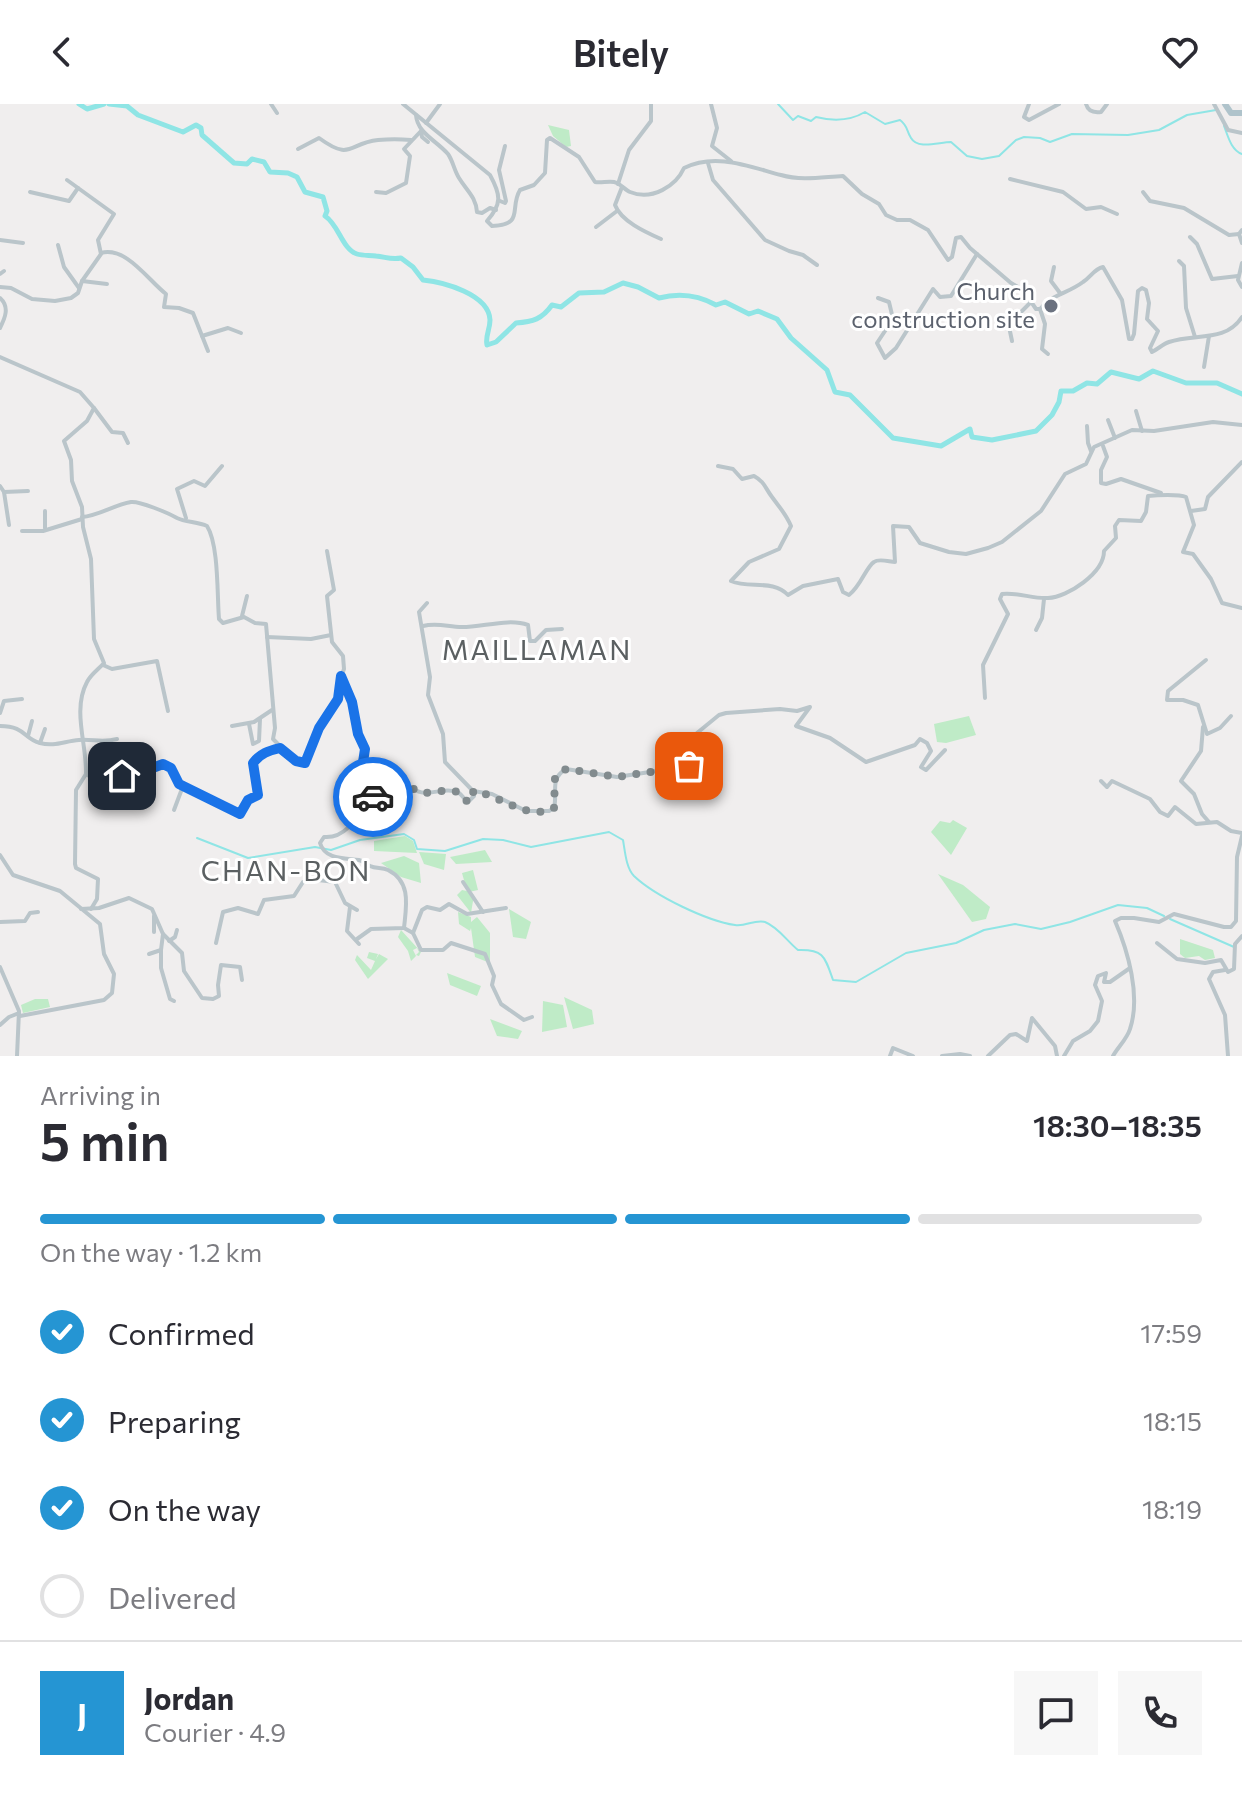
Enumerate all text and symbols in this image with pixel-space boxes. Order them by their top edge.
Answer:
icon: back [40,30,84,74]
text: Bitely [573,30,669,74]
icon: heart [1158,30,1202,74]
place label: Church construction site [851,276,1035,333]
marker: Church construction site [1042,297,1060,315]
district label: MAILLAMAN [442,632,632,666]
pin [655,732,723,800]
pin [88,742,156,810]
icon: bag [667,744,711,788]
icon: home [100,754,144,798]
courier [333,757,413,837]
icon: car [351,775,395,819]
district label: CHAN-BON [201,853,371,887]
text: Arriving in [40,1079,161,1110]
text: 18:30–18:35 [1033,1106,1202,1143]
text: 5 min [40,1108,170,1172]
text: On the way · 1.2 km [40,1236,262,1267]
icon: check [40,1310,84,1354]
text: Confirmed [108,1314,255,1351]
text: 17:59 [1140,1317,1202,1348]
icon: check [40,1398,84,1442]
text: Preparing [108,1402,241,1439]
text: 18:15 [1143,1405,1202,1436]
icon: check [40,1486,84,1530]
text: On the way [108,1490,261,1527]
text: 18:19 [1142,1493,1202,1524]
text: Delivered [108,1578,237,1615]
button: chat [1014,1671,1098,1755]
button: phone [1118,1671,1202,1755]
text: Jordan [144,1679,234,1716]
text: J [77,1695,87,1732]
text: Courier · 4.9 [144,1716,286,1747]

